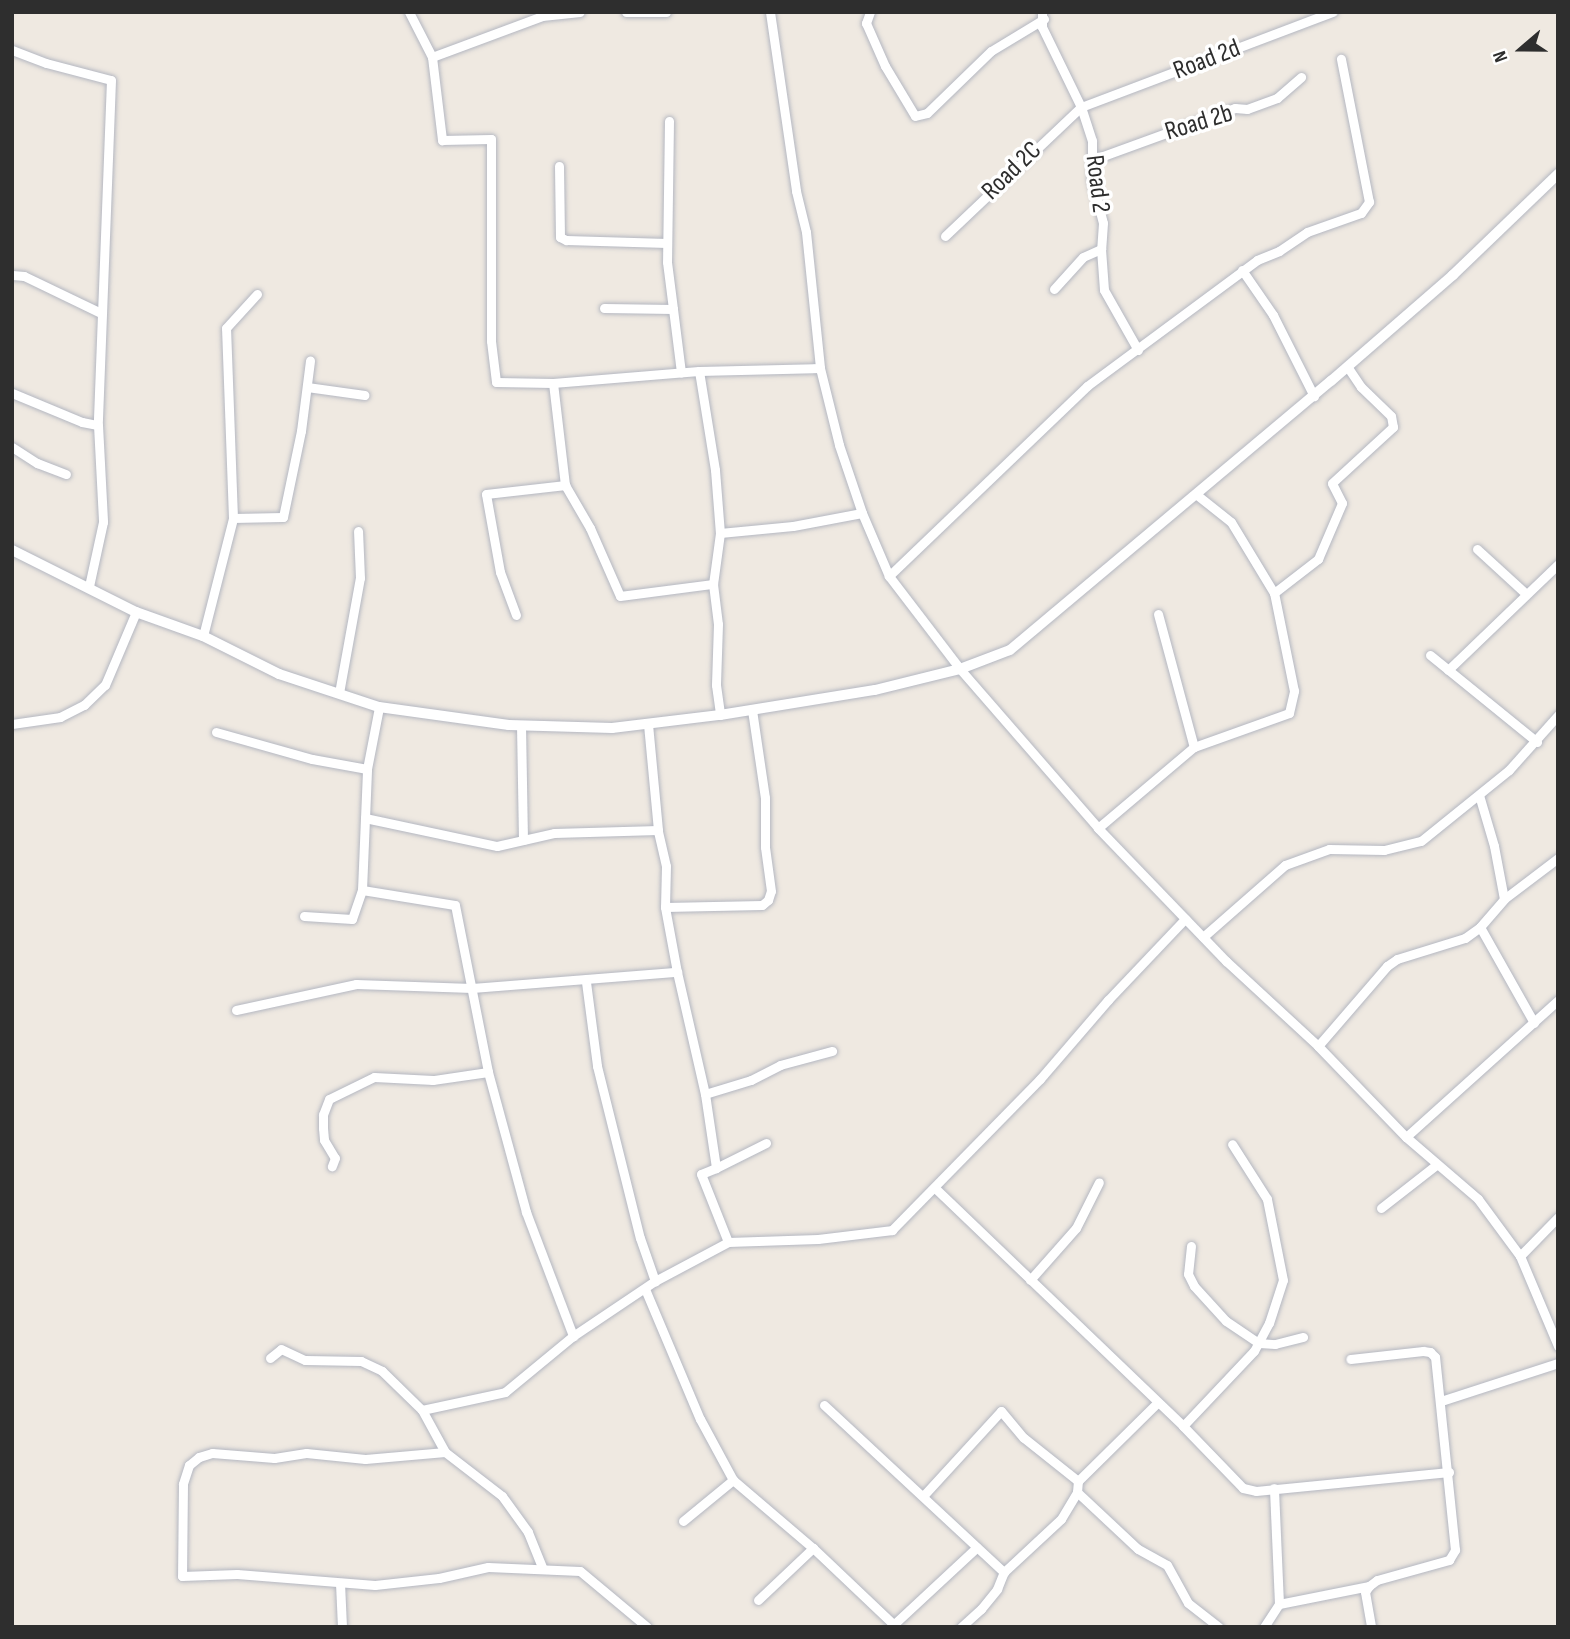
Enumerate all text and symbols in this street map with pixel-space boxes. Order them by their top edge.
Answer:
north arrow [1486,14,1556,84]
street label: Road 2d [1169,33,1245,87]
text: N [1488,48,1513,65]
street label: Road 2b [1161,98,1237,148]
street label: Road 2C [976,135,1048,207]
street label: Road 2 [1078,153,1116,215]

